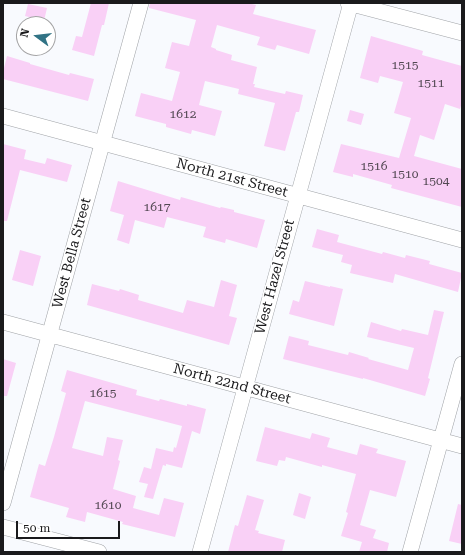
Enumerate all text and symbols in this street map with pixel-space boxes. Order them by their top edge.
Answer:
north arrow [16,16,56,56]
text: N [18,27,32,39]
house number: 1515 [392,58,418,72]
house number: 1511 [418,76,444,90]
house number: 1612 [170,107,196,121]
street label: North 21st Street [174,155,290,201]
house number: 1516 [361,159,387,173]
house number: 1510 [392,167,418,181]
house number: 1504 [423,174,449,188]
street label: West Bella Street [49,196,95,310]
house number: 1617 [144,200,170,214]
street label: West Hazel Street [252,218,298,336]
street label: North 22nd Street [171,360,293,408]
house number: 1615 [90,386,116,400]
house number: 1610 [95,498,121,512]
scale bar [18,513,122,539]
text: 50 m [23,521,50,535]

